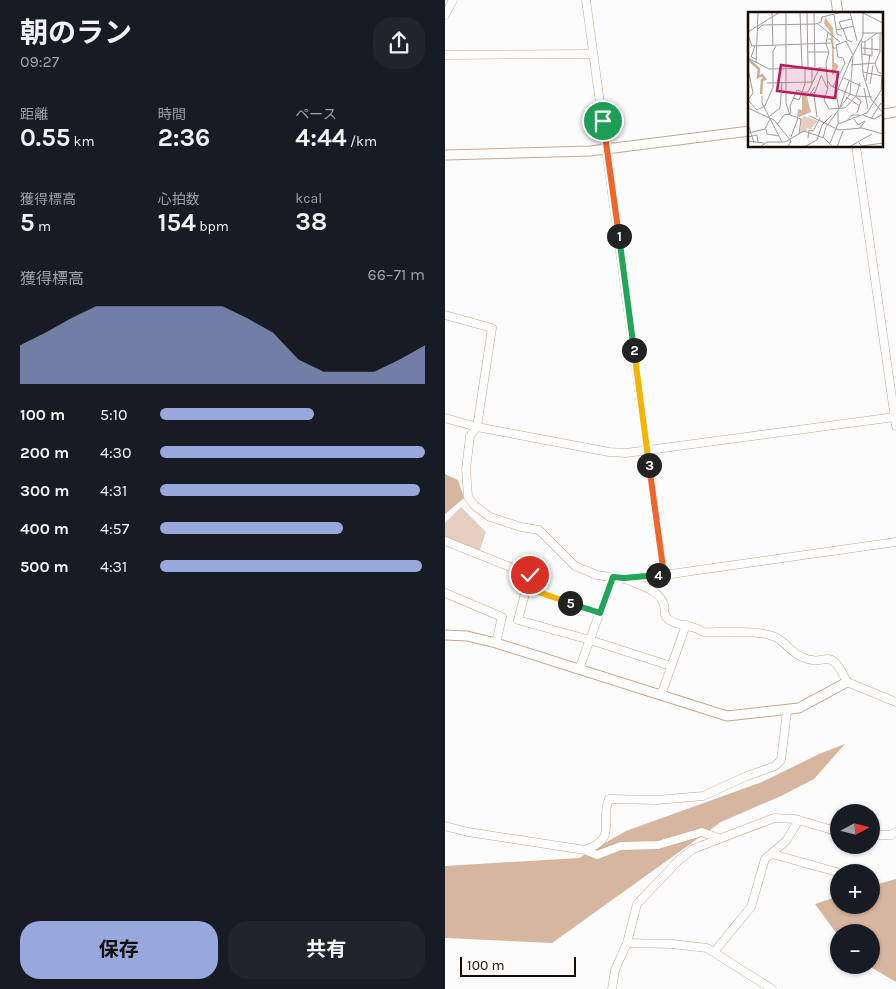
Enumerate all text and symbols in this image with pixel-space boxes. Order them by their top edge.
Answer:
inset map [748,12,883,148]
text: 朝のラン [20,16,132,49]
button: share [373,17,425,69]
text: 09:27 [20,52,59,71]
pin [582,100,624,142]
text: 距離 [20,106,48,123]
text: 時間 [158,106,186,123]
text: ペース [295,106,337,123]
icon: arrive [589,107,617,135]
text: 0.55 [20,123,70,152]
text: 2:36 [158,123,210,152]
text: 4:44 [295,123,347,152]
text: km [70,133,95,150]
text: /km [347,133,377,150]
text: kcal [295,190,322,207]
text: 獲得標高 [20,191,76,208]
text: 心拍数 [158,191,200,208]
text: 38 [295,207,327,236]
text: 5 [20,208,35,237]
text: 154 [158,208,196,237]
text: m [35,218,51,235]
text: bpm [196,218,229,235]
pin: 1 [607,224,631,248]
text: 1 [617,228,622,245]
text: 66–71 m [368,265,425,284]
text: 獲得標高 [20,269,84,288]
pin: 2 [621,338,647,362]
text: 2 [630,342,639,359]
text: 100 m [20,405,65,424]
text: 5:10 [100,405,128,424]
text: 200 m [20,443,69,462]
text: 4:30 [100,443,132,462]
pin: 3 [637,452,661,478]
text: 3 [645,457,654,474]
text: 300 m [20,481,69,500]
text: 4:31 [100,481,127,500]
text: 400 m [20,519,69,538]
text: 4:57 [100,519,129,538]
pin [509,554,551,596]
text: 500 m [20,557,69,576]
text: 4:31 [100,557,127,576]
icon: check [516,561,544,589]
pin: 4 [645,562,671,588]
text: 4 [654,567,663,584]
pin: 5 [557,590,583,616]
text: 5 [566,595,575,612]
north arrow [830,804,880,854]
map controls [830,804,880,974]
button: + [830,864,880,914]
button: 保存 [20,921,218,979]
button: 共有 [228,921,425,979]
button: − [830,924,880,974]
scale bar [460,954,576,977]
text: 100 m [467,957,505,974]

